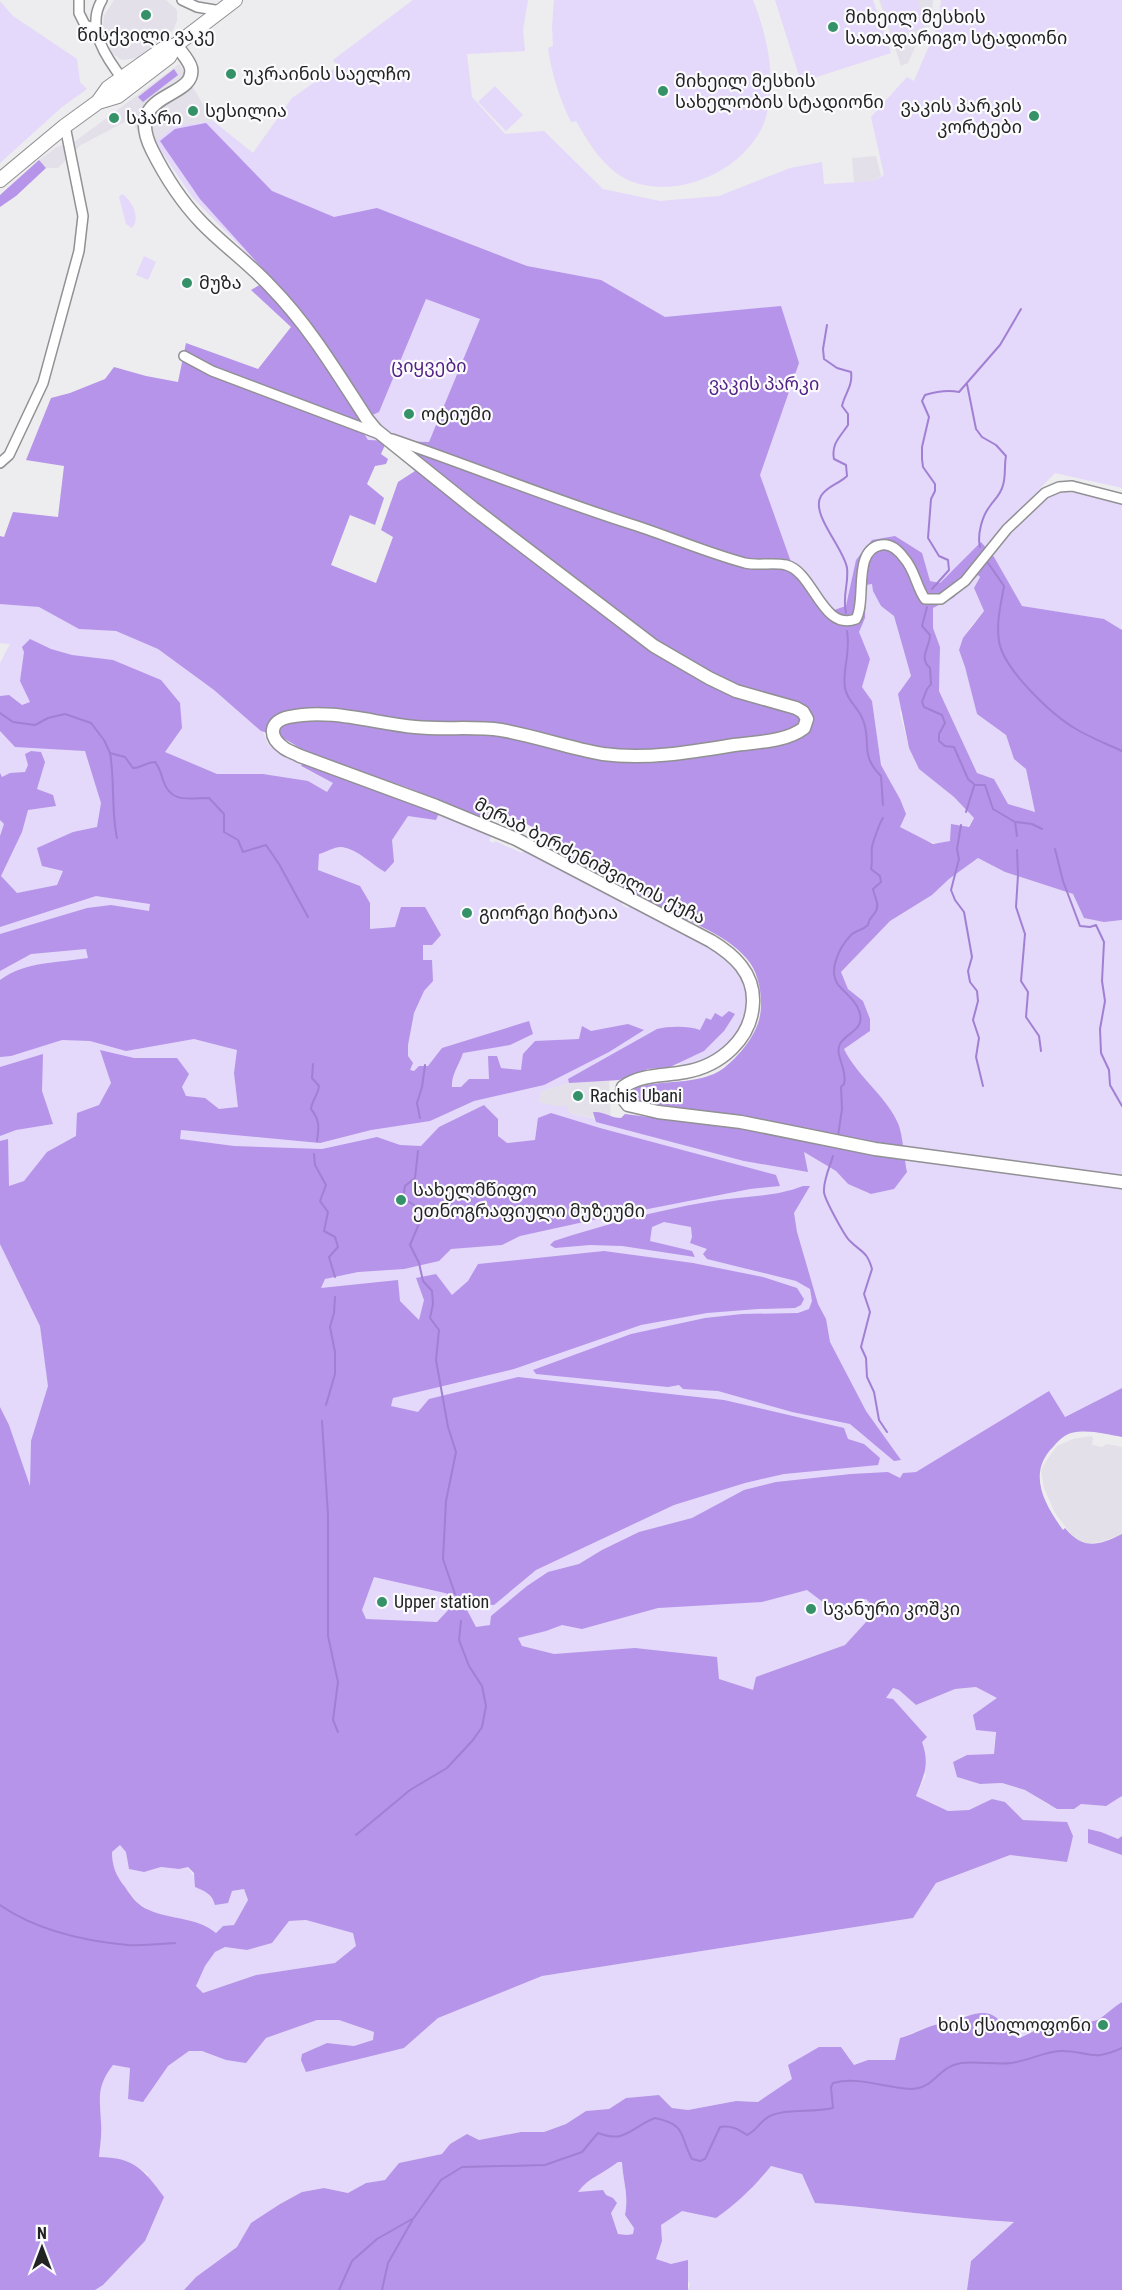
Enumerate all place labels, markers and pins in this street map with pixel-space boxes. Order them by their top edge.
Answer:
place label: მიხეილ მესხის სათადარიგო სტადიონი [845,6,1067,49]
marker: წისქვილი ვაკე [139,8,153,22]
marker: მიხეილ მესხის სათადარიგო სტადიონი [826,20,840,34]
place label: წისქვილი ვაკე [77,24,215,46]
place label: უკრაინის საელჩო [243,63,411,85]
marker: უკრაინის საელჩო [224,67,238,81]
place label: მიხეილ მესხის სახელობის სტადიონი [675,70,884,113]
marker: მიხეილ მესხის სახელობის სტადიონი [656,84,670,98]
place label: ვაკის პარკის კორტები [900,95,1022,138]
place label: სესილია [205,100,287,122]
marker: სესილია [186,104,200,118]
place label: სპარი [126,107,182,128]
marker: ვაკის პარკის კორტები [1027,109,1041,123]
marker: სპარი [107,111,121,125]
place label: მუზა [199,272,242,294]
marker: მუზა [180,276,194,290]
place label: ოტიუმი [421,403,492,425]
marker: ოტიუმი [402,407,416,421]
place label: გიორგი ჩიტაია [479,902,618,924]
marker: გიორგი ჩიტაია [460,906,474,920]
place label: Rachis Ubani [590,1085,682,1106]
marker: Rachis Ubani [571,1089,585,1103]
place label: სახელმწიფო ეთნოგრაფიული მუზეუმი [413,1179,645,1222]
marker: სახელმწიფო ეთნოგრაფიული მუზეუმი [394,1193,408,1207]
place label: Upper station [394,1591,489,1612]
marker: Upper station [375,1595,389,1609]
place label: სვანური კოშკი [823,1598,960,1620]
marker: სვანური კოშკი [804,1602,818,1616]
place label: ხის ქსილოფონი [938,2014,1091,2036]
marker: ხის ქსილოფონი [1096,2018,1110,2032]

